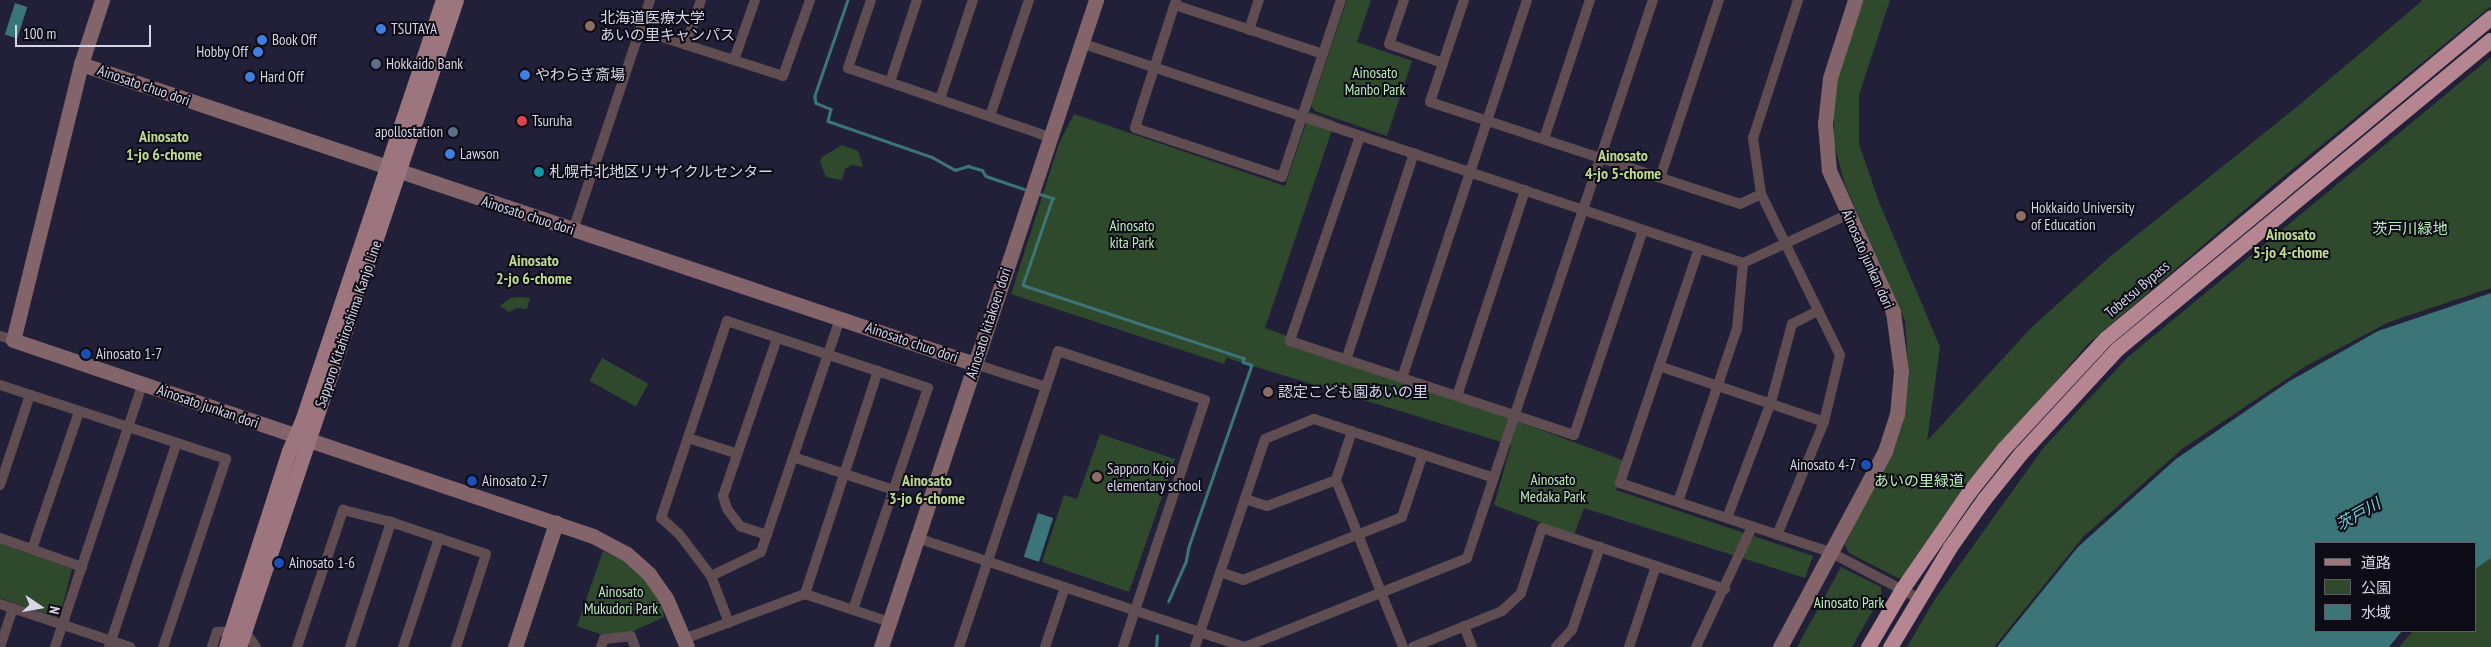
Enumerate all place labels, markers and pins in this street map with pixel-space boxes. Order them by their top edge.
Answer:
place label: 北海道医療大学 あいの里キャンパス [600,8,735,43]
place label: TSUTAYA [391,20,437,38]
marker: 北海道医療大学 あいの里キャンパス [584,20,596,32]
marker: TSUTAYA [375,23,387,35]
place label: Book Off [272,31,317,49]
marker: Book Off [256,34,268,46]
place label: Hobby Off [196,43,248,61]
marker: Hobby Off [252,46,264,58]
place label: Hokkaido Bank [386,55,463,73]
marker: Hokkaido Bank [370,58,382,70]
place label: やわらぎ斎場 [535,66,625,84]
place label: Hard Off [260,68,304,86]
marker: やわらぎ斎場 [519,69,531,81]
marker: Hard Off [244,71,256,83]
place label: Tsuruha [532,112,572,130]
marker: Tsuruha [516,115,528,127]
place label: apollostation [375,123,443,141]
marker: apollostation [447,126,459,138]
place label: Lawson [460,145,499,163]
marker: Lawson [444,148,456,160]
place label: 札幌市北地区リサイクルセンター [549,163,774,181]
marker: 札幌市北地区リサイクルセンター [533,166,545,178]
place label: Hokkaido University of Education [2031,198,2134,233]
marker: Hokkaido University of Education [2015,210,2027,222]
place label: Ainosato 1-7 [96,345,162,363]
marker: Ainosato 1-7 [80,348,92,360]
place label: 認定こども園あいの里 [1278,383,1428,401]
marker: 認定こども園あいの里 [1262,386,1274,398]
place label: Ainosato 4-7 [1790,456,1856,474]
place label: Sapporo Kojo elementary school [1107,459,1202,494]
marker: Ainosato 4-7 [1860,459,1872,471]
marker: Sapporo Kojo elementary school [1091,471,1103,483]
place label: Ainosato 2-7 [482,472,548,490]
marker: Ainosato 2-7 [466,475,478,487]
place label: Ainosato 1-6 [289,554,355,572]
marker: Ainosato 1-6 [273,557,285,569]

